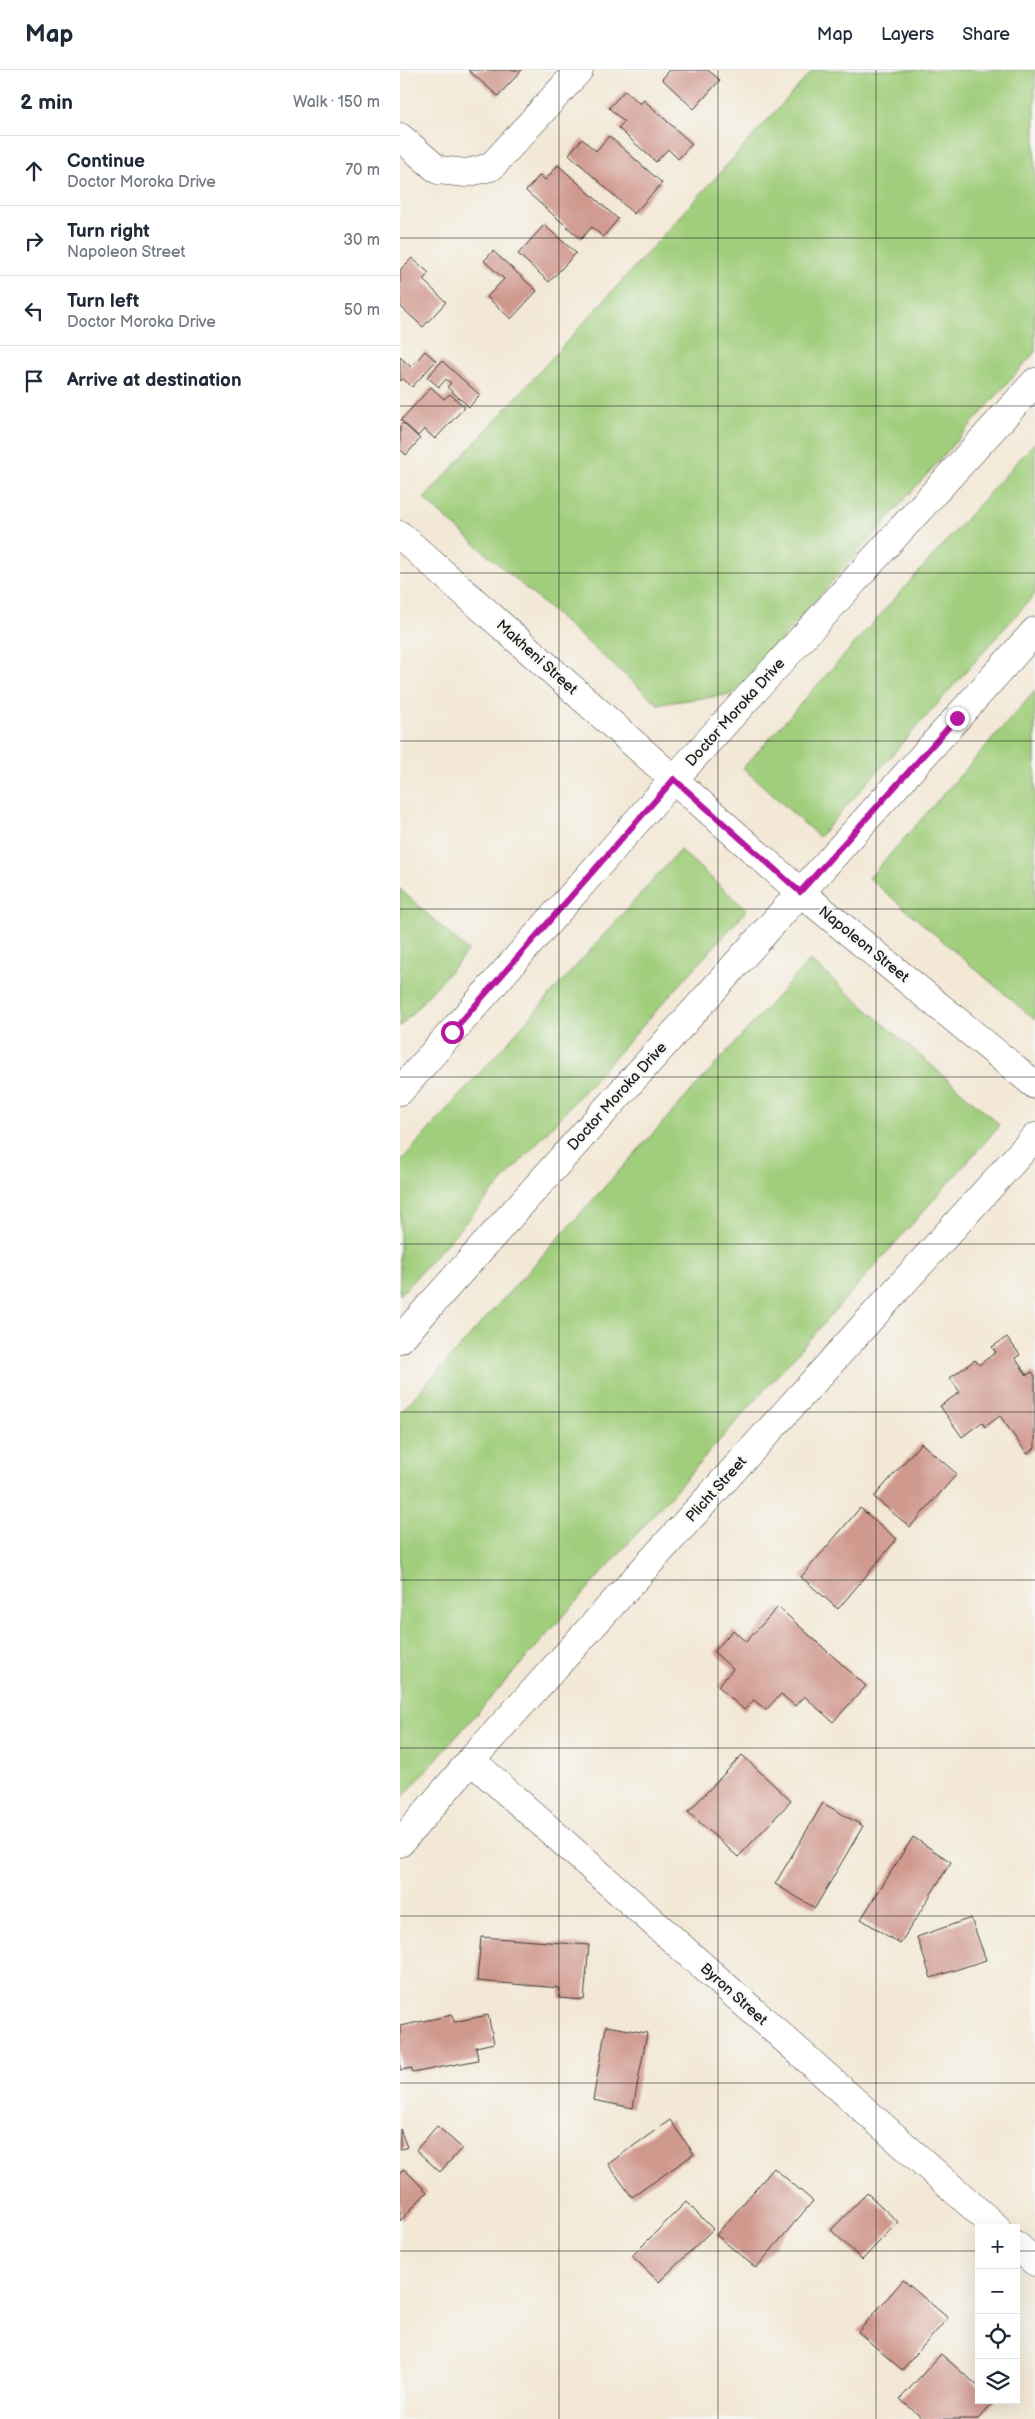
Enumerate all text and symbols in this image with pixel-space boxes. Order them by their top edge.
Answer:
text: Map [25,20,73,49]
text: Map [817,24,853,45]
text: Layers [881,24,934,45]
text: Share [962,24,1010,45]
text: 2 min [20,90,73,115]
text: Walk · 150 m [293,93,380,112]
text: Continue [67,150,145,173]
icon: ahead [20,157,48,185]
text: 70 m [345,161,380,180]
text: Doctor Moroka Drive [67,173,216,192]
text: Turn right [67,220,150,243]
icon: right [20,227,48,255]
text: 30 m [343,231,380,250]
text: Napoleon Street [67,243,185,262]
text: Turn left [67,290,139,313]
icon: left [20,297,48,325]
text: 50 m [344,301,380,320]
text: Doctor Moroka Drive [67,313,216,332]
icon: arrive [20,367,48,395]
text: Arrive at destination [67,369,242,392]
street label: Makheni Street [492,616,582,699]
street label: Doctor Moroka Drive [682,654,789,770]
route end [946,707,969,730]
street label: Napoleon Street [815,902,913,987]
route start [441,1021,464,1044]
street label: Doctor Moroka Drive [564,1038,671,1154]
street label: Plicht Street [682,1452,751,1526]
street label: Byron Street [696,1959,772,2030]
map controls [975,2224,1020,2404]
button: + [975,2224,1020,2269]
button: − [975,2269,1020,2314]
button: locate [975,2314,1020,2359]
button: layers [975,2359,1020,2404]

